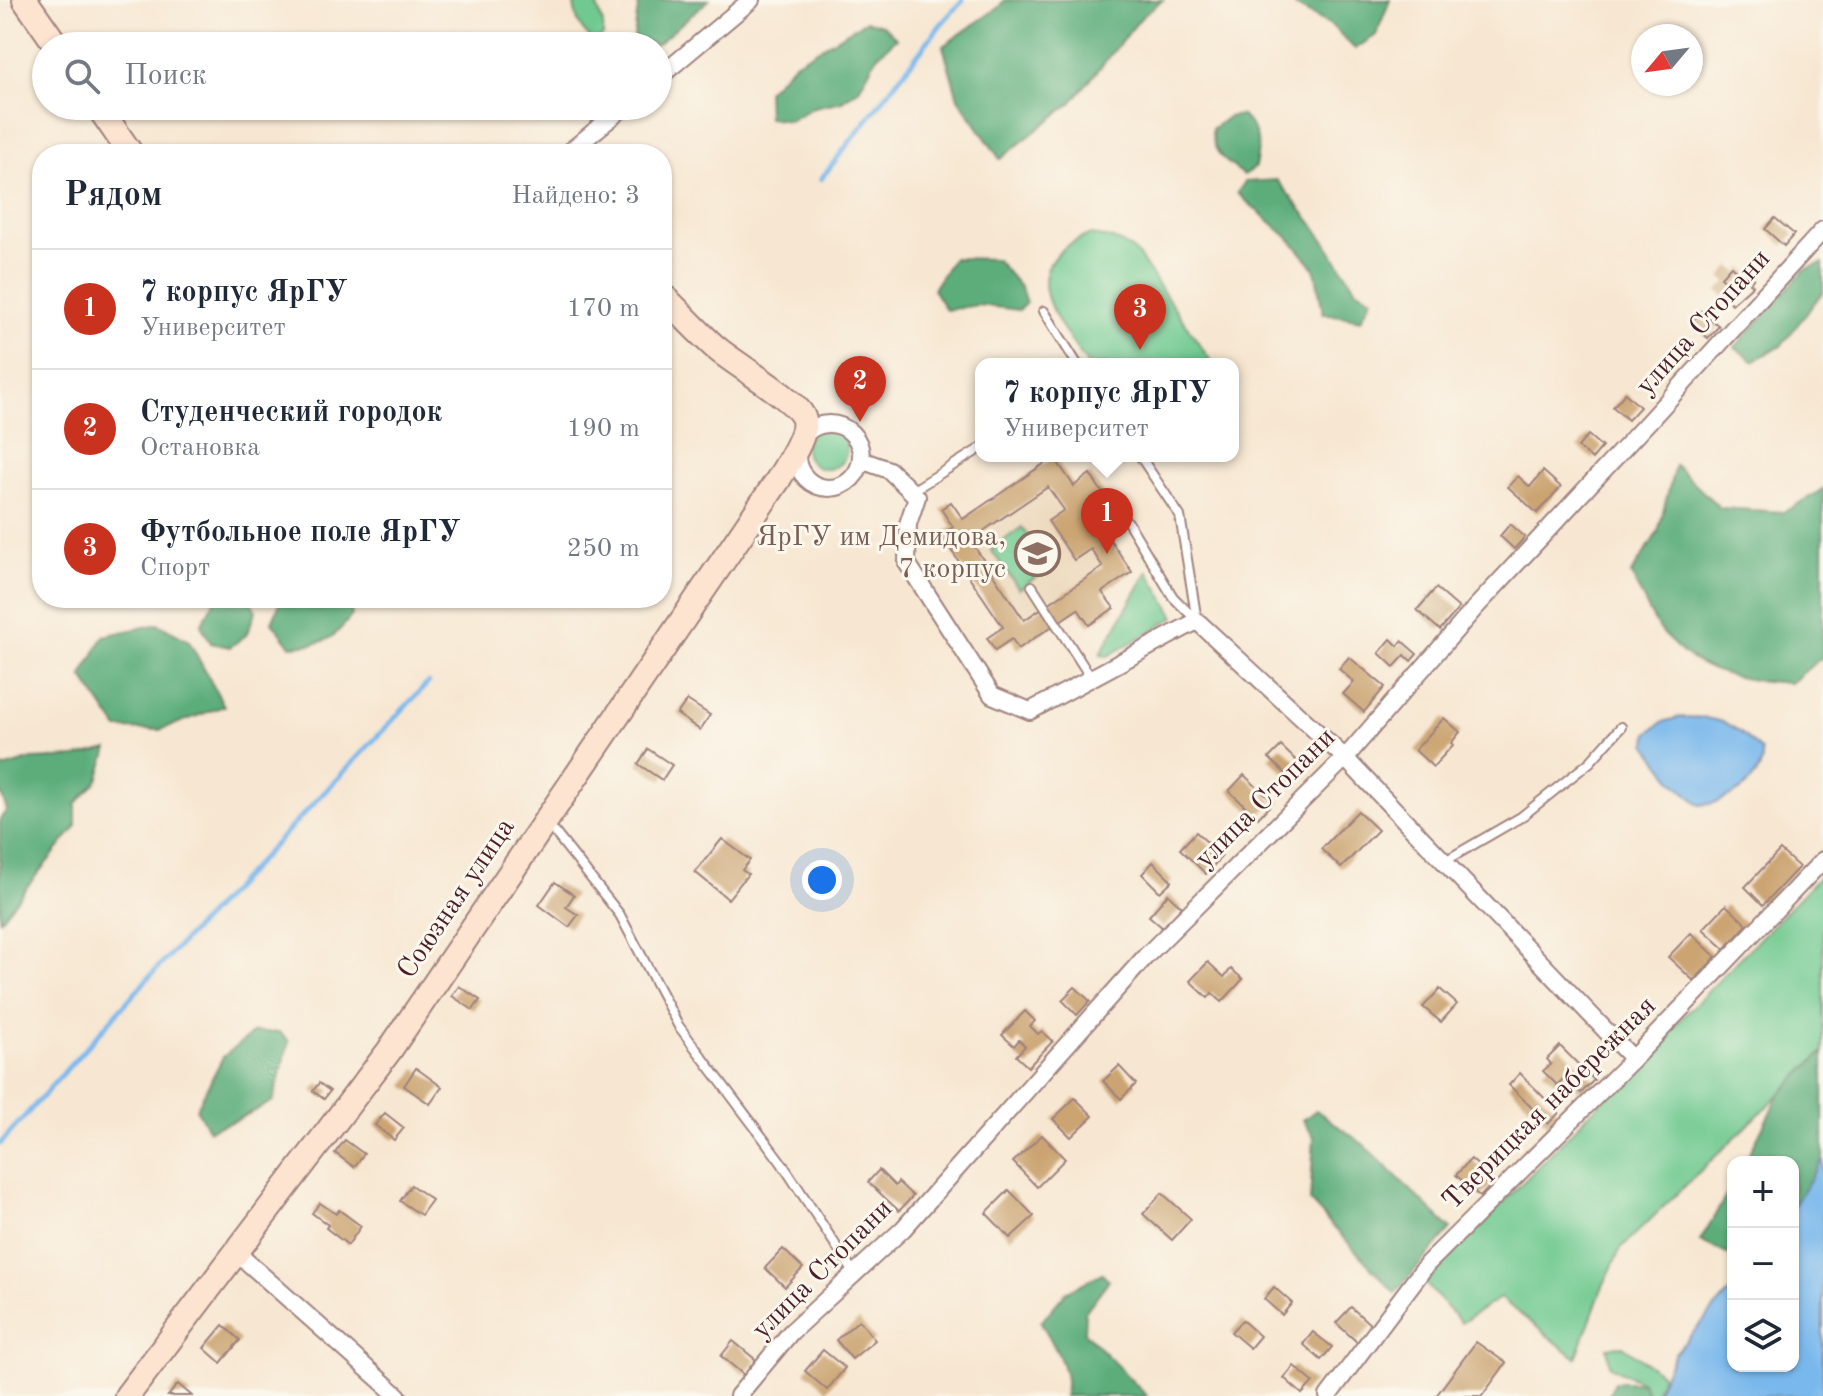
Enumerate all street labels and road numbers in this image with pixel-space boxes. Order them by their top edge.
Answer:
street label: улица Стопани [1632,245,1776,401]
street label: улица Стопани [1191,724,1341,874]
street label: Союзная улица [393,814,521,984]
street label: Тверицкая набережная [1438,992,1662,1216]
street label: улица Стопани [748,1195,898,1345]

